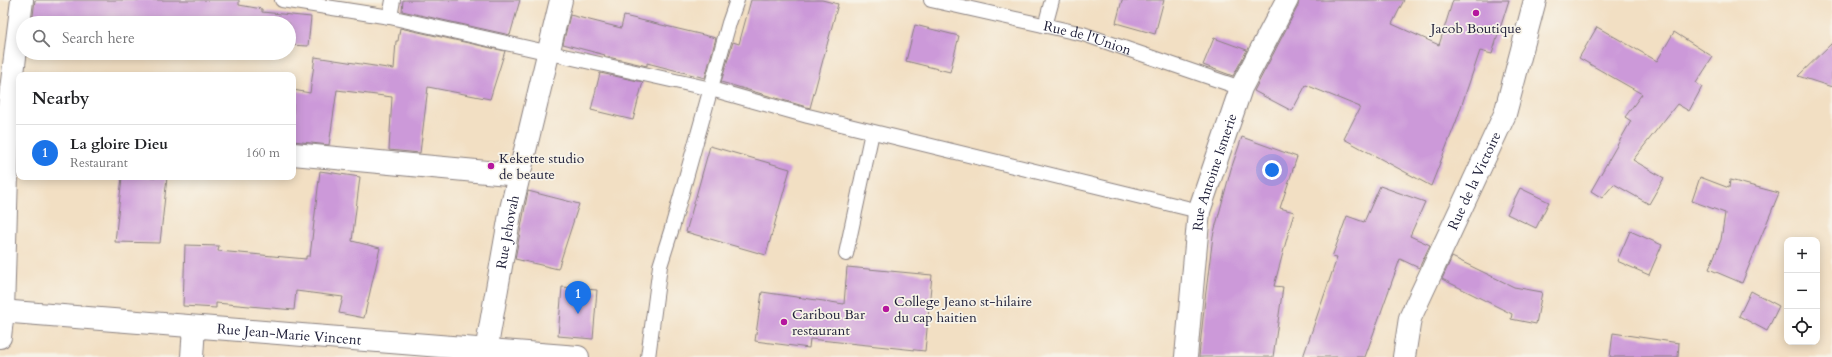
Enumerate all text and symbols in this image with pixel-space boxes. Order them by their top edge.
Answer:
marker: Jacob Boutique [1471,8,1481,18]
search box [16,16,296,60]
street label: Rue de l'Union [1042,16,1134,60]
place label: Jacob Boutique [1429,19,1521,38]
icon: search [30,27,52,49]
text: Search here [62,28,135,48]
text: Nearby [32,87,89,110]
street label: Rue Antoine Ismerie [1188,111,1242,232]
street label: Rue de la Victoire [1443,129,1506,233]
text: La gloire Dieu [70,134,168,154]
text: 1 [42,144,48,162]
text: 160 m [246,144,280,162]
place label: Kekette studio de beaute [499,149,585,184]
text: Restaurant [70,154,128,172]
your location [1262,160,1282,180]
marker: Kekette studio de beaute [486,161,496,171]
street label: Rue Jehovah [492,193,524,270]
map controls [1784,237,1820,345]
button: + [1784,237,1820,273]
button: − [1784,273,1820,309]
pin: 1 [565,281,591,314]
place label: College Jeano st-hilaire du cap haitien [894,292,1032,327]
marker: College Jeano st-hilaire du cap haitien [881,304,891,314]
place label: Caribou Bar restaurant [792,305,866,340]
button: locate [1784,309,1820,345]
marker: Caribou Bar restaurant [779,317,789,327]
street label: Rue Jean-Marie Vincent [216,319,362,350]

